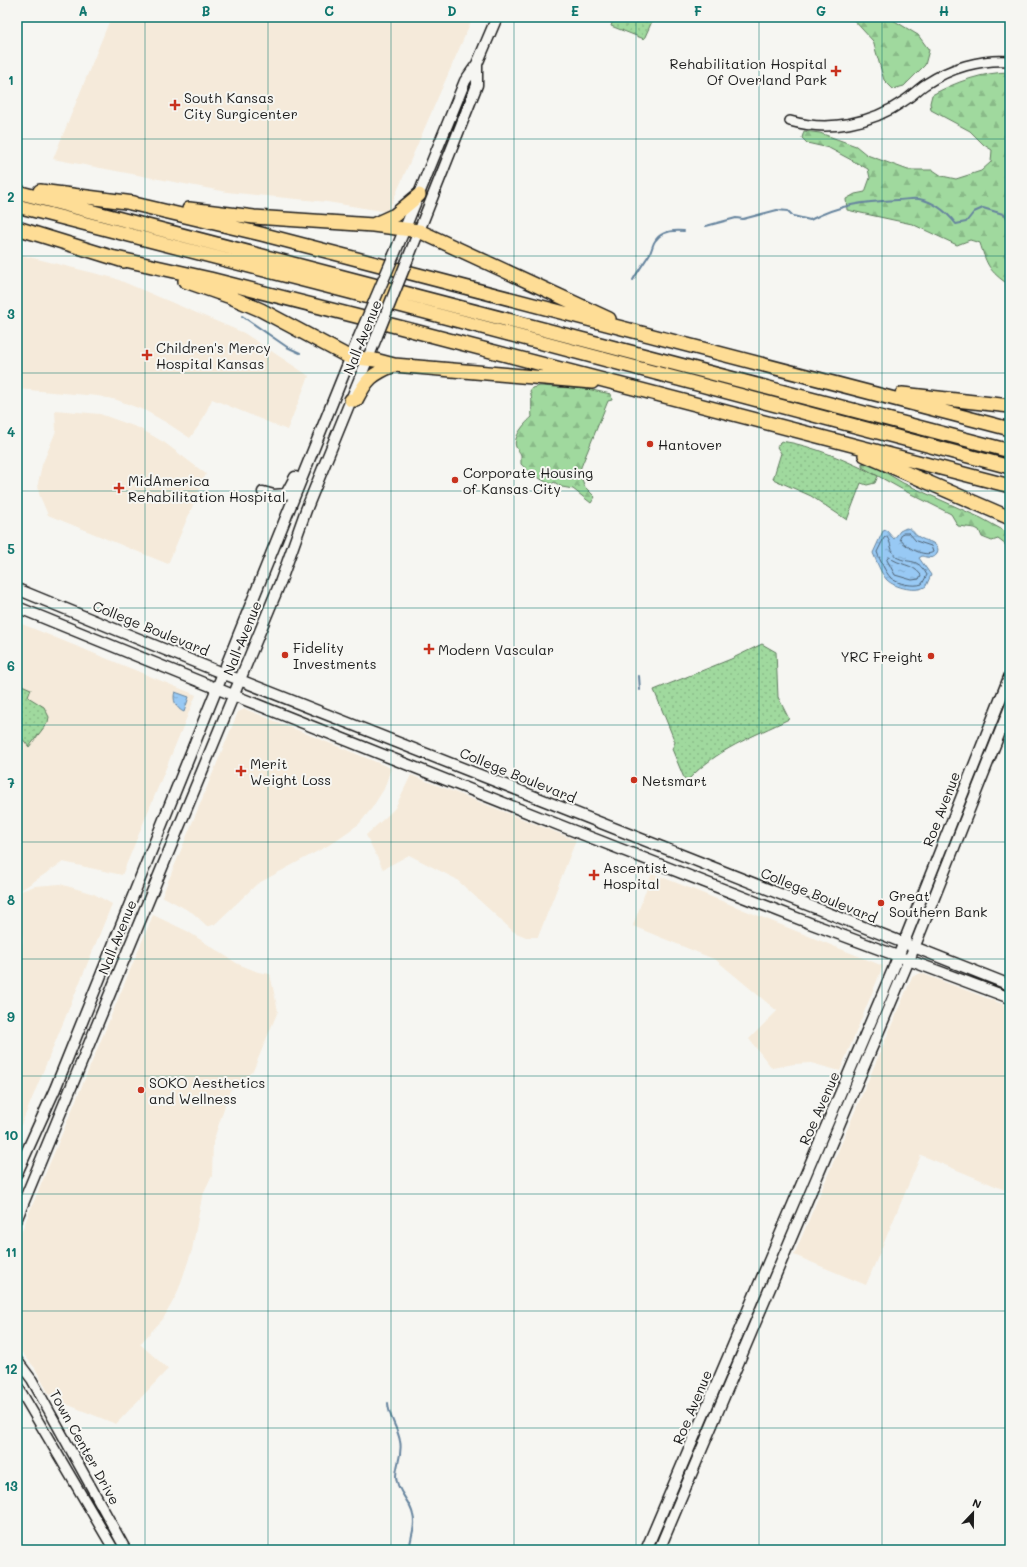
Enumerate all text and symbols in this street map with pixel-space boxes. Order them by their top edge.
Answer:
text: A [78,2,88,19]
text: B [202,2,211,19]
text: C [324,2,334,19]
text: D [447,2,457,19]
text: E [571,2,579,19]
text: F [694,2,702,19]
text: G [816,2,826,19]
text: H [939,2,949,19]
place label: Rehabilitation Hospital Of Overland Park [669,54,827,89]
marker: Rehabilitation Hospital Of Overland Park [830,65,842,77]
text: 1 [8,71,14,88]
place label: South Kansas City Surgicenter [184,88,298,123]
marker: South Kansas City Surgicenter [169,99,181,111]
text: 2 [7,188,15,205]
street label: Nall Avenue [338,297,386,377]
text: 3 [7,305,15,322]
place label: Children's Mercy Hospital Kansas [156,338,271,373]
marker: Children's Mercy Hospital Kansas [141,349,153,361]
text: 4 [7,423,15,440]
place label: Hantover [658,435,722,454]
marker: Hantover [645,439,655,449]
place label: Corporate Housing of Kansas City [463,463,593,498]
place label: MidAmerica Rehabilitation Hospital [128,471,286,506]
marker: Corporate Housing of Kansas City [450,475,460,485]
marker: MidAmerica Rehabilitation Hospital [113,482,125,494]
text: 5 [7,540,15,557]
street label: College Boulevard [90,596,212,660]
street label: Nall Avenue [218,598,266,678]
place label: Fidelity Investments [293,638,376,673]
place label: Modern Vascular [438,640,554,659]
marker: Modern Vascular [423,643,435,655]
place label: YRC Freight [840,647,923,666]
marker: Fidelity Investments [280,650,290,660]
marker: YRC Freight [926,651,936,661]
text: 6 [7,657,15,674]
street label: College Boulevard [457,743,579,807]
place label: Merit Weight Loss [250,754,331,789]
marker: Merit Weight Loss [235,765,247,777]
street label: Roe Avenue [918,769,964,849]
place label: Netsmart [642,771,707,790]
text: 7 [7,774,15,791]
marker: Netsmart [629,775,639,785]
place label: Ascentist Hospital [603,858,668,893]
street label: College Boulevard [758,863,880,927]
marker: Ascentist Hospital [588,869,600,881]
place label: Great Southern Bank [889,886,987,921]
text: 8 [7,891,15,908]
street label: Nall Avenue [93,897,141,977]
marker: Great Southern Bank [876,898,886,908]
text: 9 [7,1008,15,1025]
street label: Roe Avenue [794,1068,844,1148]
place label: SOKO Aesthetics and Wellness [149,1073,265,1108]
marker: SOKO Aesthetics and Wellness [136,1085,146,1095]
text: 10 [4,1126,18,1143]
text: 11 [5,1243,17,1260]
text: 12 [4,1360,18,1377]
street label: Roe Avenue [668,1367,716,1447]
street label: Town Center Drive [45,1386,125,1508]
text: 13 [4,1477,18,1494]
north arrow [953,1493,993,1533]
text: N [970,1495,984,1512]

